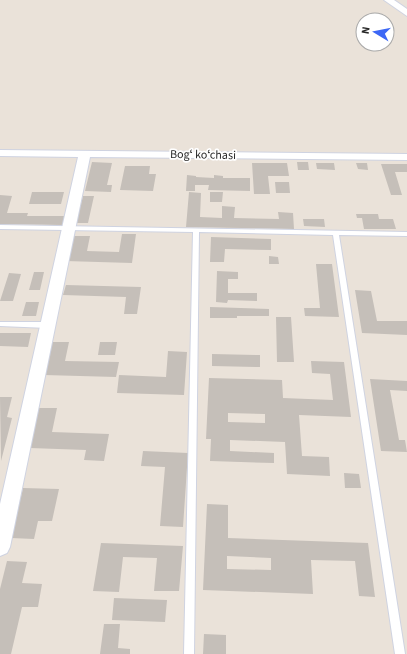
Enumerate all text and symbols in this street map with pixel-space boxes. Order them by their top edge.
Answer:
north arrow [355,12,395,52]
text: N [358,25,374,35]
street label: Bogʻ koʻchasi [170,146,236,164]

